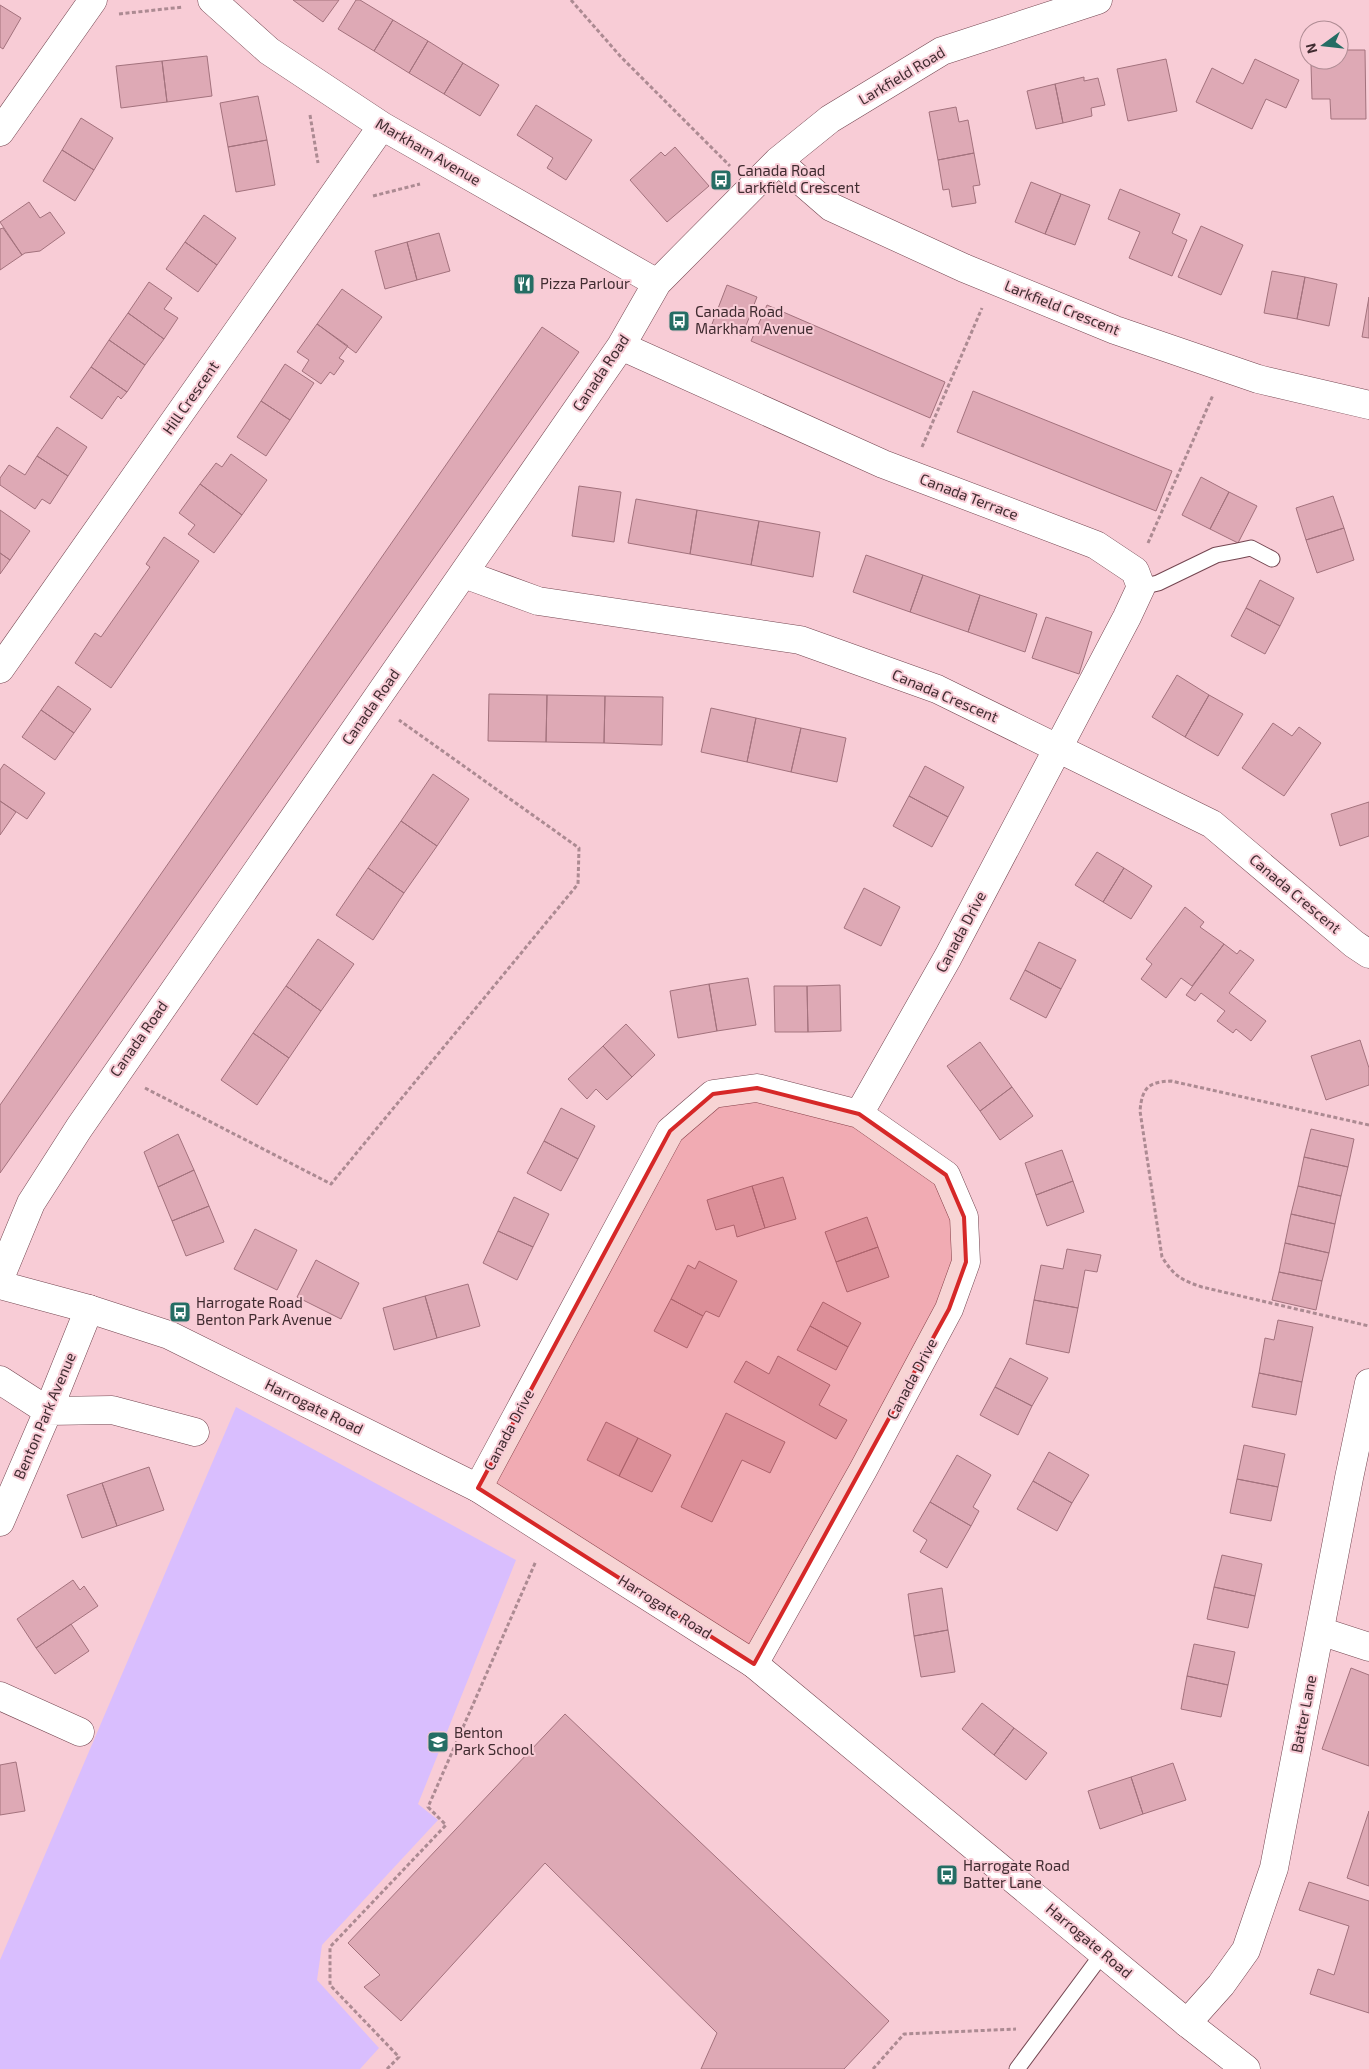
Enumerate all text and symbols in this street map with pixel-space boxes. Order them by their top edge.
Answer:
north arrow [1299,20,1349,70]
text: N [1301,41,1320,56]
street label: Larkfield Road [855,42,948,108]
street label: Markham Avenue [373,114,484,189]
place label: Canada Road Larkfield Crescent [737,161,860,196]
bus stop icon: Canada Road Larkfield Crescent [709,168,733,192]
restaurant icon: Pizza Parlour [512,272,536,296]
place label: Pizza Parlour [540,274,630,292]
street label: Larkfield Crescent [1002,276,1123,339]
place label: Canada Road Markham Avenue [695,302,813,337]
bus stop icon: Canada Road Markham Avenue [667,309,691,333]
street label: Canada Road [568,331,632,414]
street label: Hill Crescent [158,357,222,438]
street label: Canada Terrace [917,469,1021,523]
street label: Canada Road [337,665,403,748]
street label: Canada Crescent [890,665,1001,726]
street label: Canada Crescent [1246,850,1345,937]
street label: Canada Drive [931,888,989,975]
street label: Canada Road [105,997,171,1080]
place label: Harrogate Road Benton Park Avenue [196,1293,332,1328]
bus stop icon: Harrogate Road Benton Park Avenue [168,1300,192,1324]
street label: Canada Drive [882,1335,940,1422]
street label: Benton Park Avenue [9,1349,79,1482]
street label: Harrogate Road [262,1375,366,1438]
street label: Canada Drive [479,1386,537,1473]
street label: Harrogate Road [615,1570,716,1642]
street label: Batter Lane [1287,1673,1319,1754]
place label: Benton Park School [454,1723,534,1758]
school or university icon: Benton Park School [426,1730,450,1754]
place label: Harrogate Road Batter Lane [963,1856,1070,1891]
bus stop icon: Harrogate Road Batter Lane [935,1863,959,1887]
street label: Harrogate Road [1043,1899,1136,1981]

